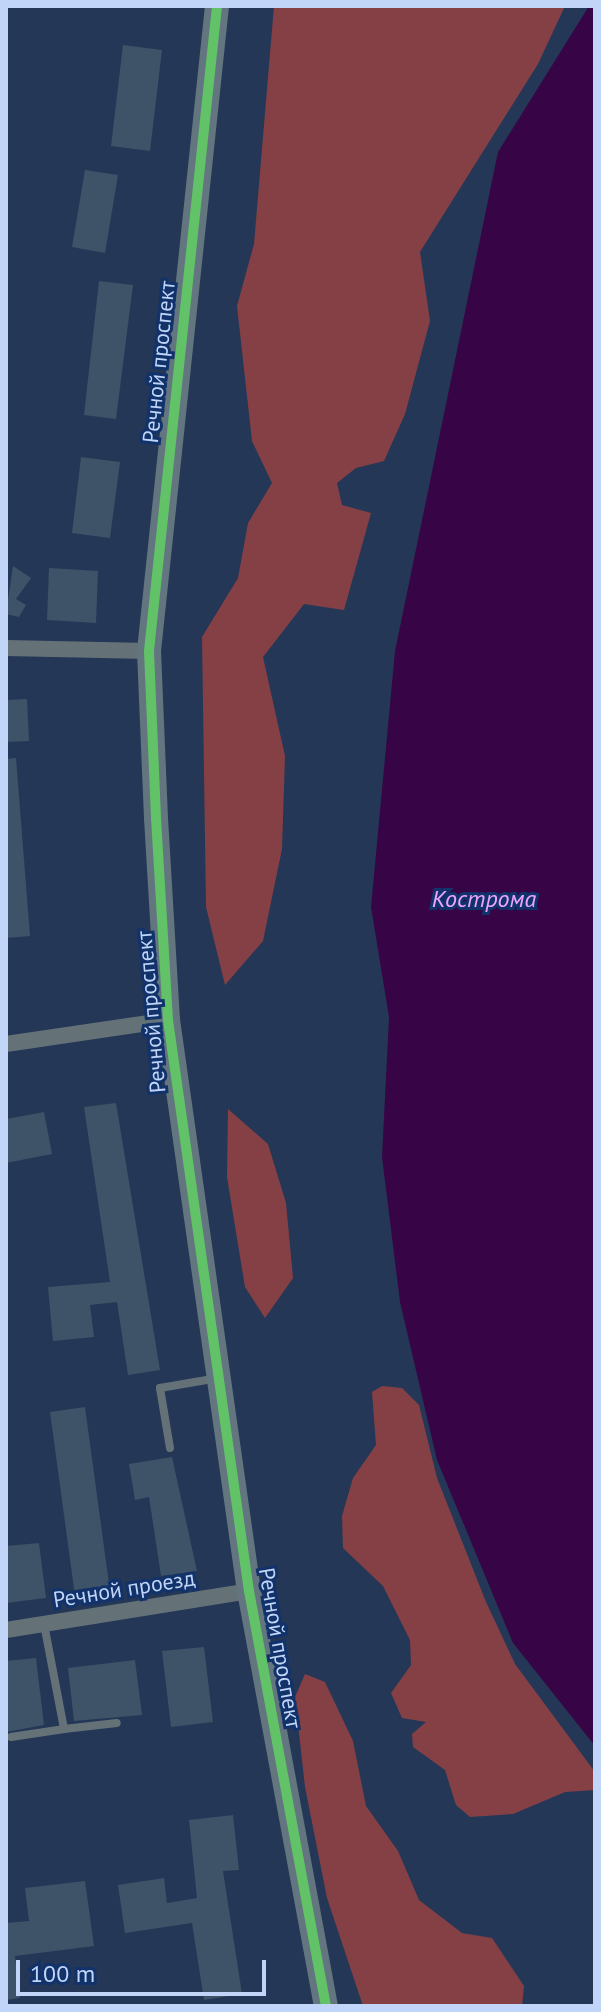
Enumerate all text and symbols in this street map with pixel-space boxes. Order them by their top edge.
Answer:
street label: Речной проспект [137,280,181,444]
water label: Кострома [432,885,536,913]
street label: Речной проспект [131,930,171,1094]
street label: Речной проезд [51,1565,197,1613]
street label: Речной проспект [253,1566,307,1730]
scale bar [20,1944,270,1994]
text: 100 m [30,1958,95,1989]

